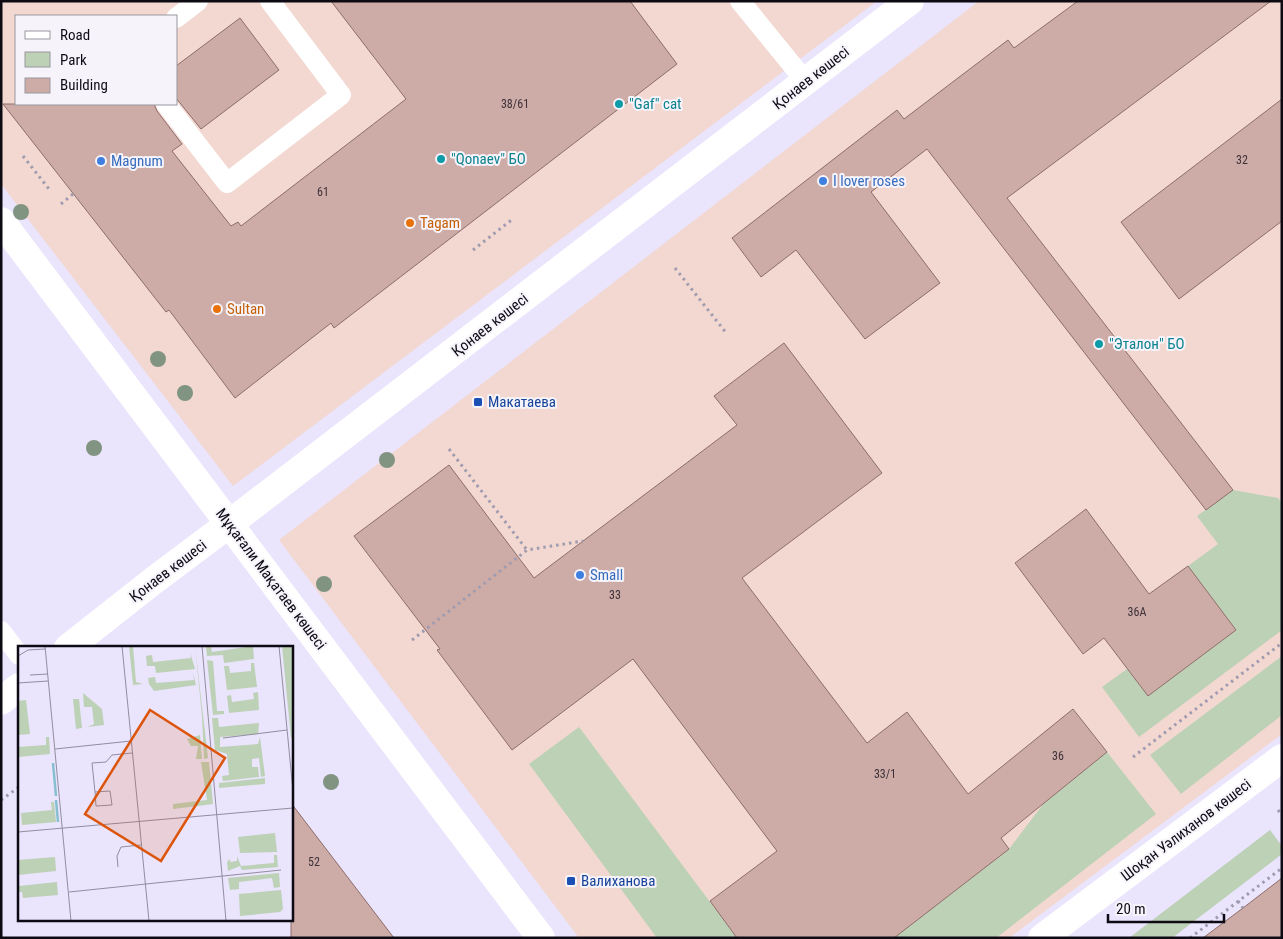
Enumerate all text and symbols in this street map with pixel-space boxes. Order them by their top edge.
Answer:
legend [15,15,178,105]
text: Road [60,26,90,44]
street label: Қонаев көшесі [769,43,853,113]
text: Park [60,51,87,69]
text: Building [60,76,108,94]
place label: "Gaf" cat [629,95,682,113]
house number: 38/61 [501,97,529,111]
marker: "Gaf" cat [613,98,625,110]
place label: "Qonaev" БО [451,150,526,168]
place label: Magnum [111,152,163,170]
marker: "Qonaev" БО [435,153,447,165]
house number: 32 [1236,153,1248,167]
marker: Magnum [95,155,107,167]
place label: I lover roses [833,172,905,190]
marker: I lover roses [817,175,829,187]
house number: 61 [317,185,329,199]
place label: Tagam [420,214,460,232]
marker: Tagam [404,217,416,229]
street label: Қонаев көшесі [448,290,532,360]
place label: Sultan [227,300,264,318]
marker: Sultan [211,303,223,315]
place label: "Эталон" БО [1109,335,1184,353]
marker: "Эталон" БО [1093,338,1105,350]
place label: Макатаева [488,393,556,411]
marker: Макатаева [472,396,484,408]
street label: Мұқағали Мақатаев көшесі [212,505,330,653]
street label: Қонаев көшесі [126,536,210,606]
place label: Small [590,566,623,584]
marker: Small [574,569,586,581]
house number: 33 [609,588,621,602]
house number: 36А [1128,605,1146,619]
inset map [18,646,292,922]
house number: 36 [1052,749,1064,763]
house number: 33/1 [874,767,896,781]
street label: Шоқан Уәлиханов көшесі [1117,775,1255,885]
house number: 52 [308,855,320,869]
place label: Валиханова [581,872,655,890]
marker: Валиханова [565,875,577,887]
scale bar [1108,892,1224,924]
text: 20 m [1116,900,1146,918]

